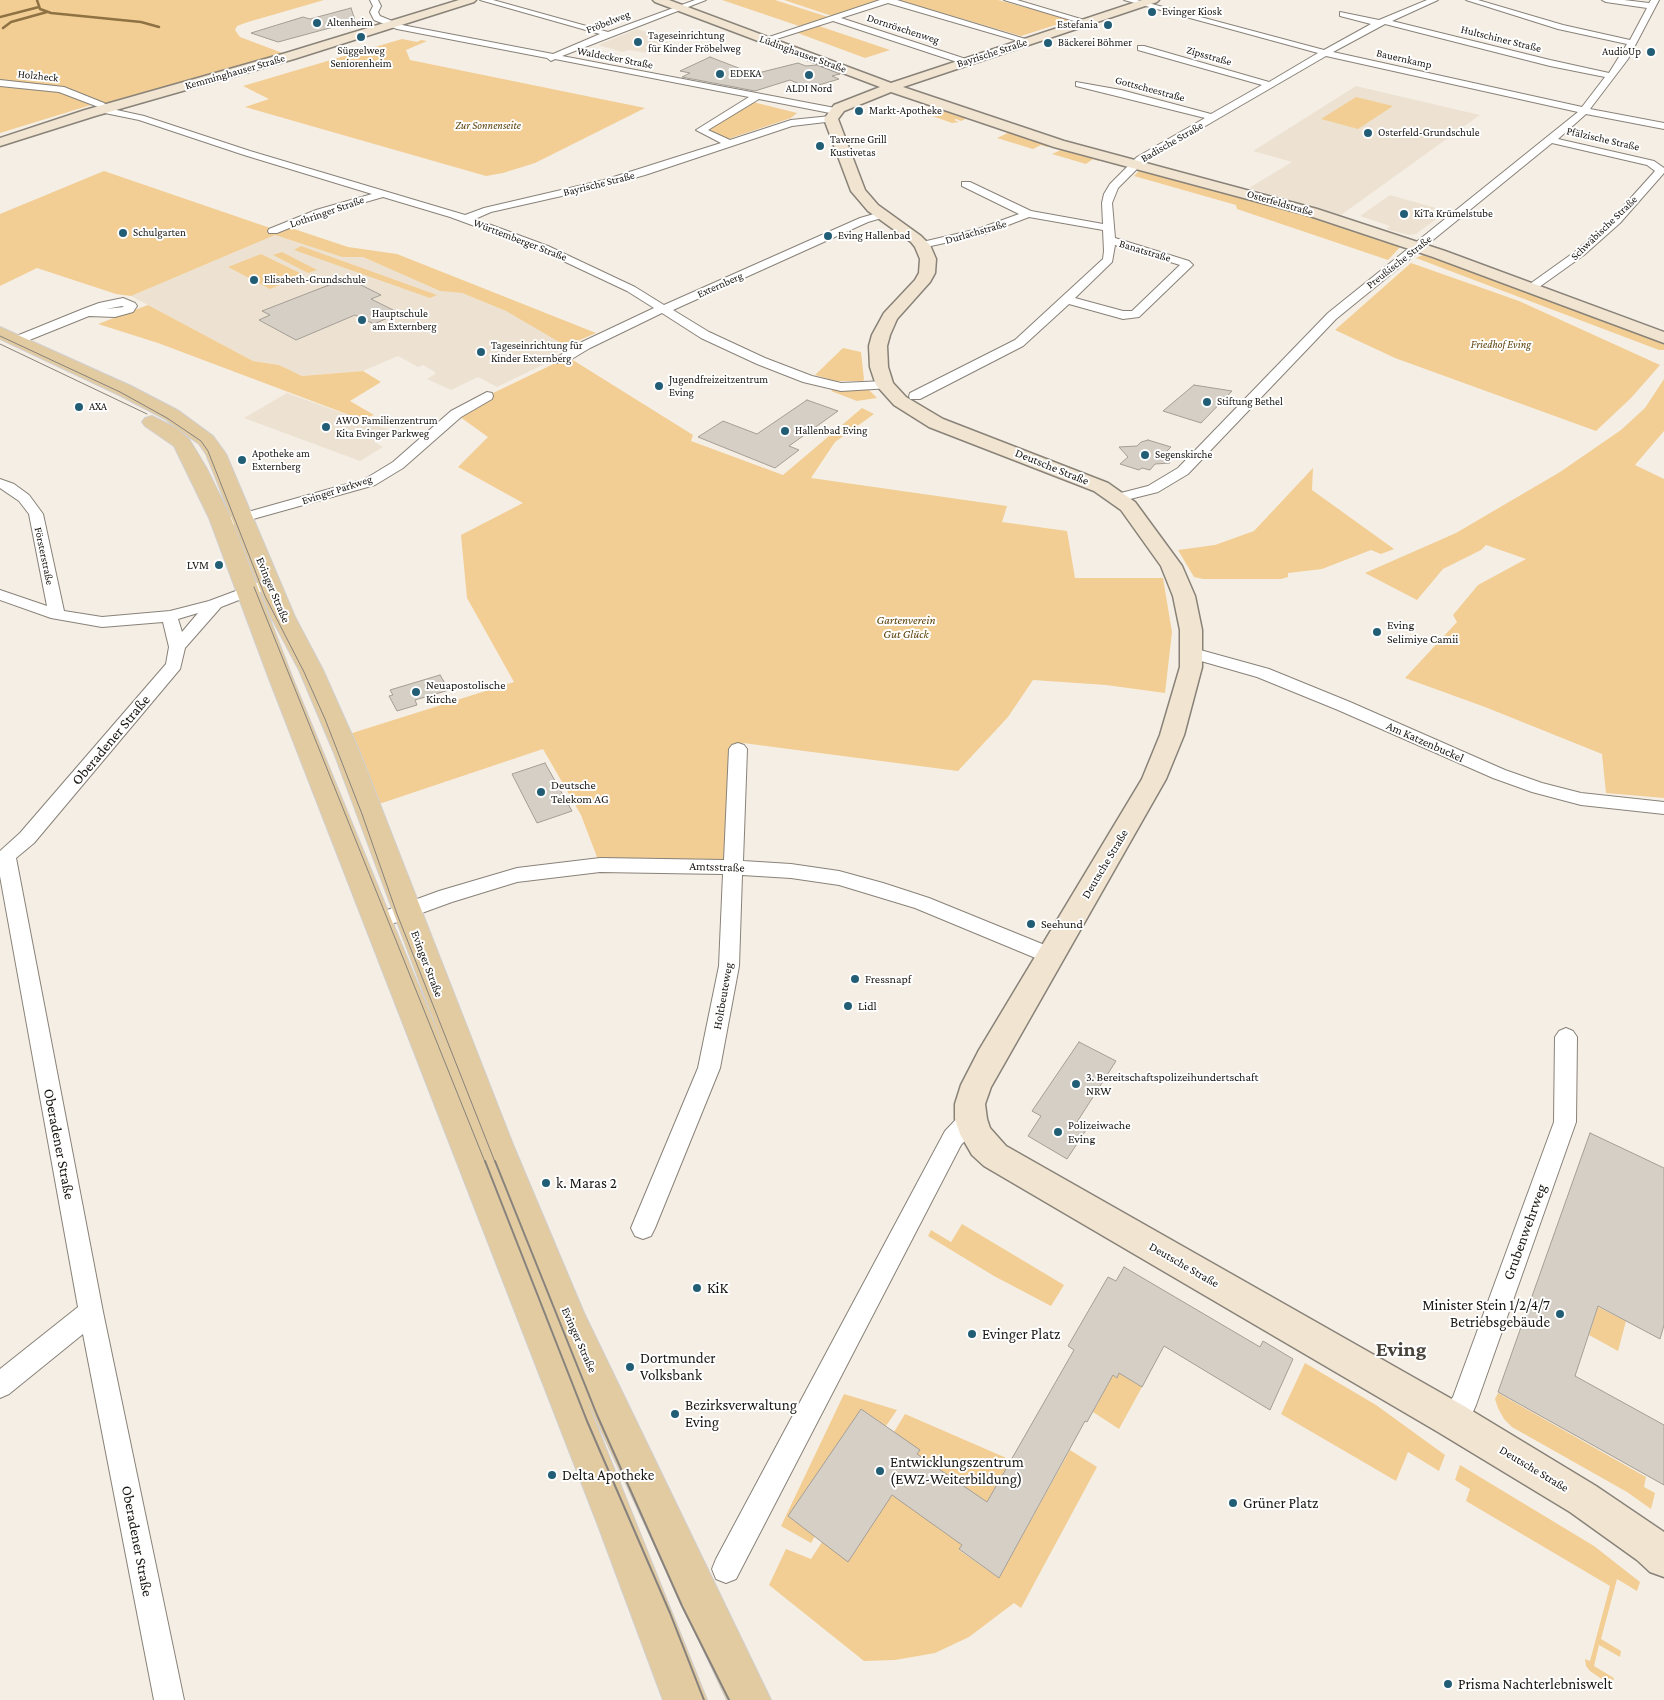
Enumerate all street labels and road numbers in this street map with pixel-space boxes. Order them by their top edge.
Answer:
street label: Fröbelweg [584,8,632,36]
street label: Dornröschenweg [865,11,941,47]
street label: Hultschiner Straße [1459,23,1543,55]
street label: Lüdinghauser Straße [758,32,848,76]
street label: Bayrische Straße [955,35,1029,71]
street label: Zipsstraße [1185,43,1233,69]
street label: Waldecker Straße [576,44,654,72]
street label: Bauernkamp [1375,46,1433,72]
street label: Kemminghauser Straße [184,51,286,93]
street label: Holzheck [17,67,59,85]
street label: Gottscheestraße [1114,73,1186,105]
street label: Badische Straße [1138,119,1206,165]
street label: Pfälzische Straße [1565,124,1641,154]
street label: Bayrische Straße [562,169,636,199]
street label: Osterfeldstraße [1245,187,1315,219]
street label: Lothringer Straße [288,193,366,231]
street label: Schwäbische Straße [1568,193,1640,263]
street label: Württemberger Straße [471,216,569,264]
street label: Durlachstraße [944,217,1008,247]
street label: Preußische Straße [1364,232,1434,292]
street label: Banatstraße [1118,237,1172,265]
street label: Externberg [695,269,745,301]
street label: Deutsche Straße [1013,446,1091,488]
street label: Evinger Parkweg [300,472,374,508]
street label: Försterstraße [31,526,57,586]
street label: Evinger Straße [253,555,293,625]
street label: Oberadener Straße [68,691,154,789]
street label: Am Katzenbuckel [1384,718,1466,766]
street label: Deutsche Straße [1079,827,1131,901]
street label: Amtsstraße [689,859,745,875]
street label: Evinger Straße [408,929,446,999]
street label: Holtbeuteweg [710,961,736,1031]
street label: Oberadener Straße [39,1087,79,1201]
street label: Grubenwehrweg [1499,1182,1551,1282]
street label: Deutsche Straße [1147,1239,1221,1291]
street label: Evinger Straße [558,1305,600,1375]
street label: Deutsche Straße [1497,1443,1571,1495]
street label: Oberadener Straße [117,1484,157,1598]

